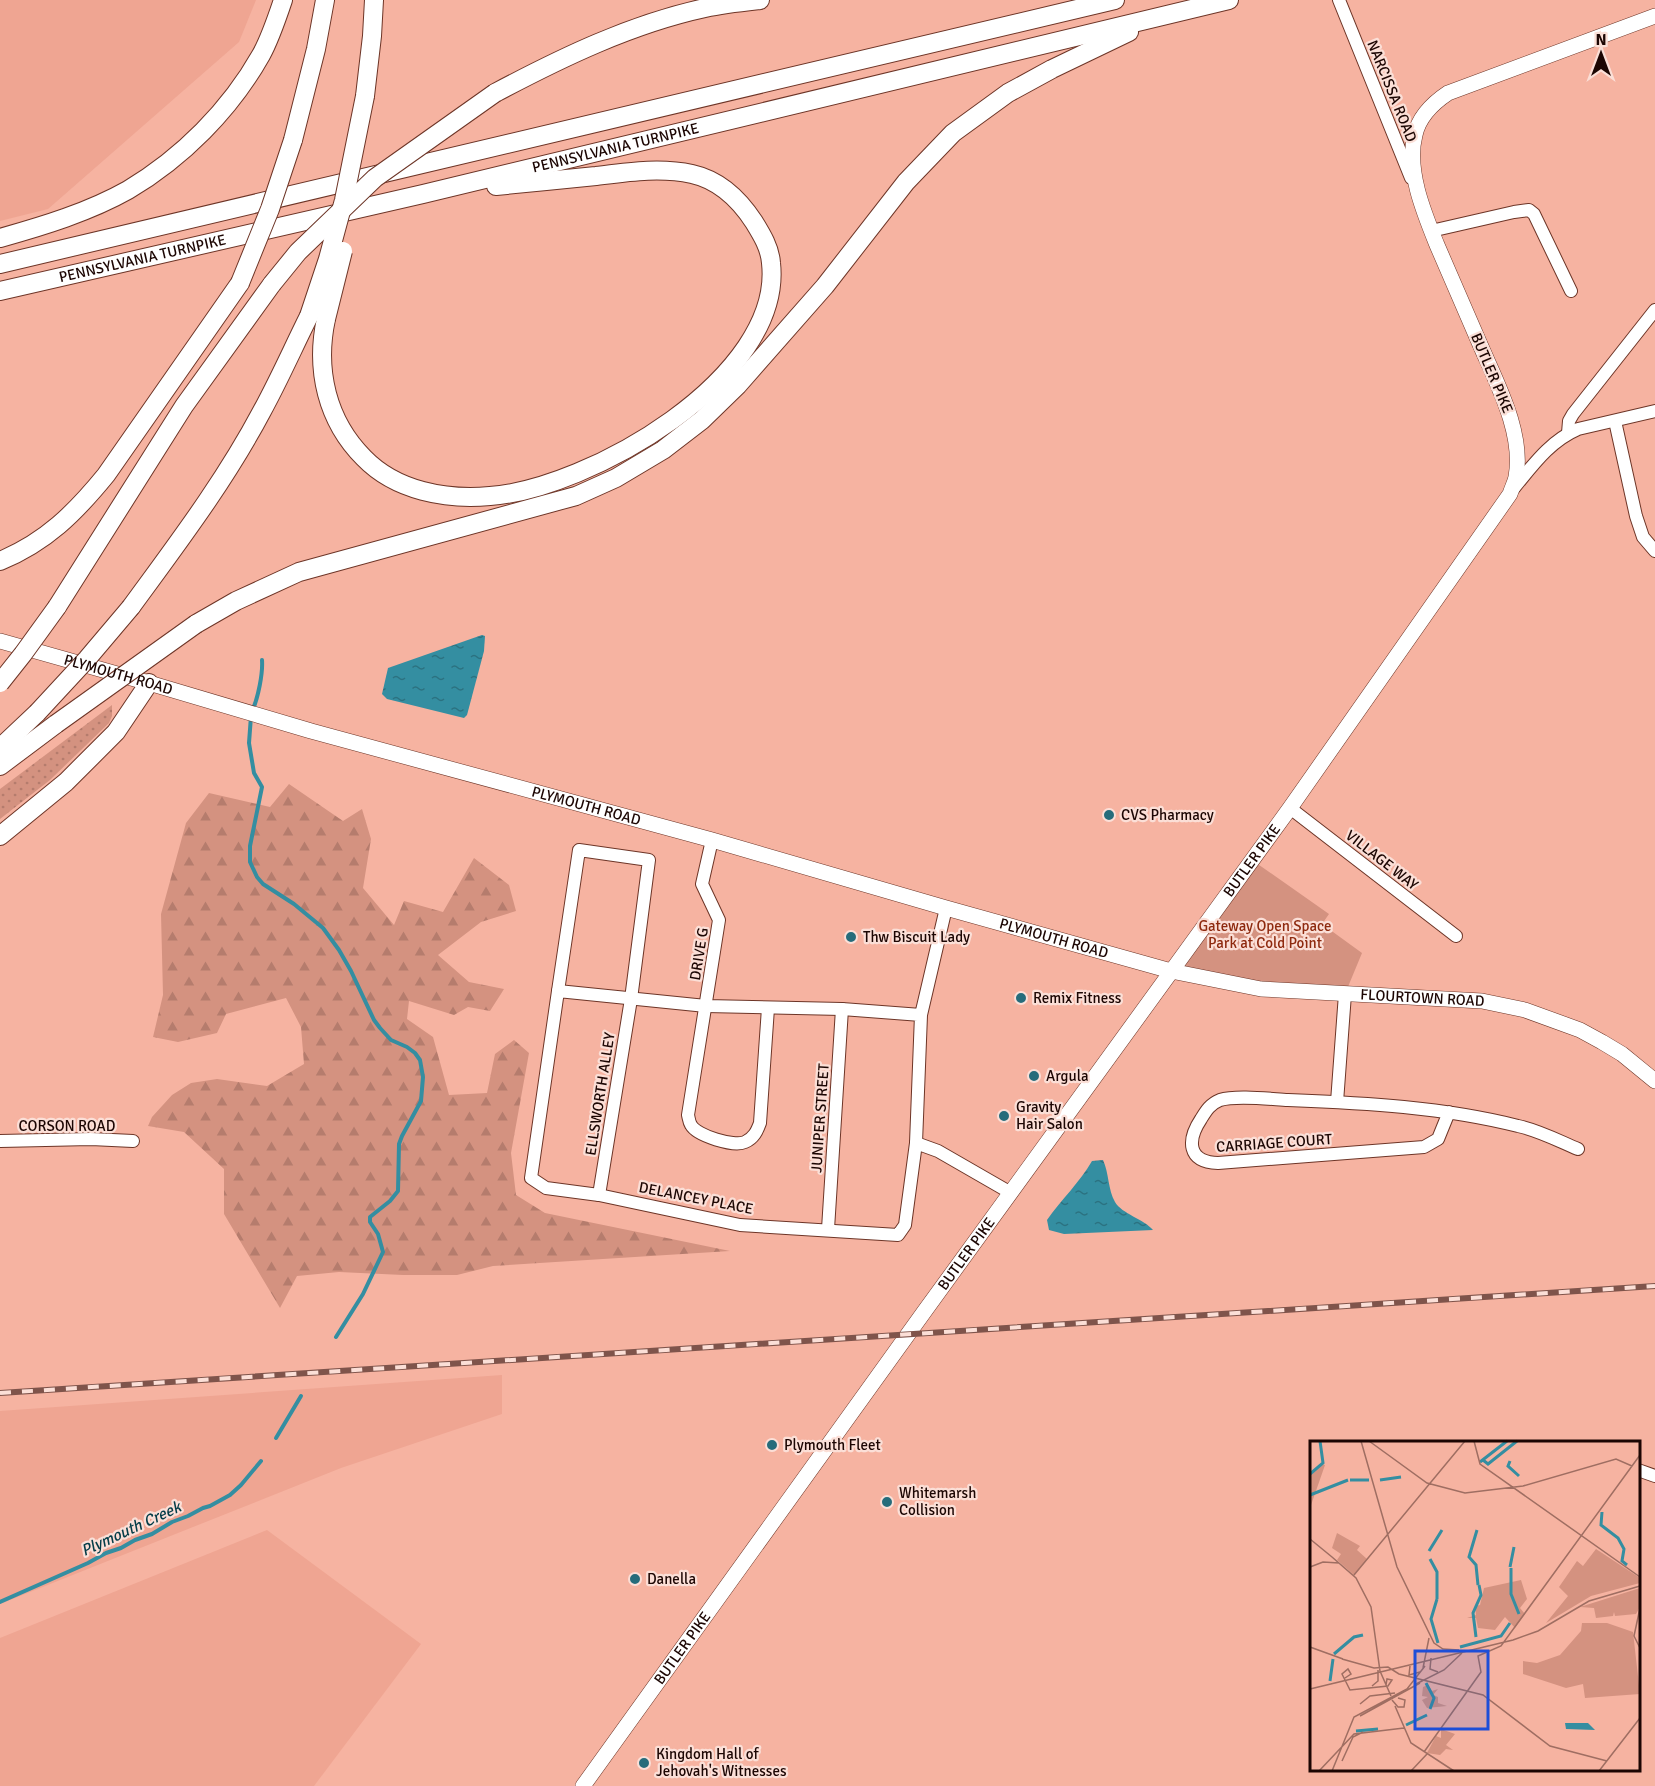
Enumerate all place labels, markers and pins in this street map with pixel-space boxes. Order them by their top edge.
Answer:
place label: CVS Pharmacy [1121,806,1214,824]
marker: CVS Pharmacy [1102,808,1116,822]
place label: Thw Biscuit Lady [863,928,970,946]
marker: Thw Biscuit Lady [844,930,858,944]
place label: Remix Fitness [1033,989,1122,1007]
marker: Remix Fitness [1014,991,1028,1005]
place label: Argula [1046,1067,1089,1085]
marker: Argula [1027,1069,1041,1083]
place label: Gravity Hair Salon [1016,1098,1083,1133]
marker: Gravity Hair Salon [997,1109,1011,1123]
place label: Plymouth Fleet [784,1436,881,1454]
marker: Plymouth Fleet [765,1438,779,1452]
place label: Whitemarsh Collision [899,1484,976,1519]
marker: Whitemarsh Collision [880,1495,894,1509]
place label: Danella [647,1570,696,1588]
marker: Danella [628,1572,642,1586]
place label: Kingdom Hall of Jehovah's Witnesses [656,1745,787,1780]
marker: Kingdom Hall of Jehovah's Witnesses [637,1756,651,1770]

